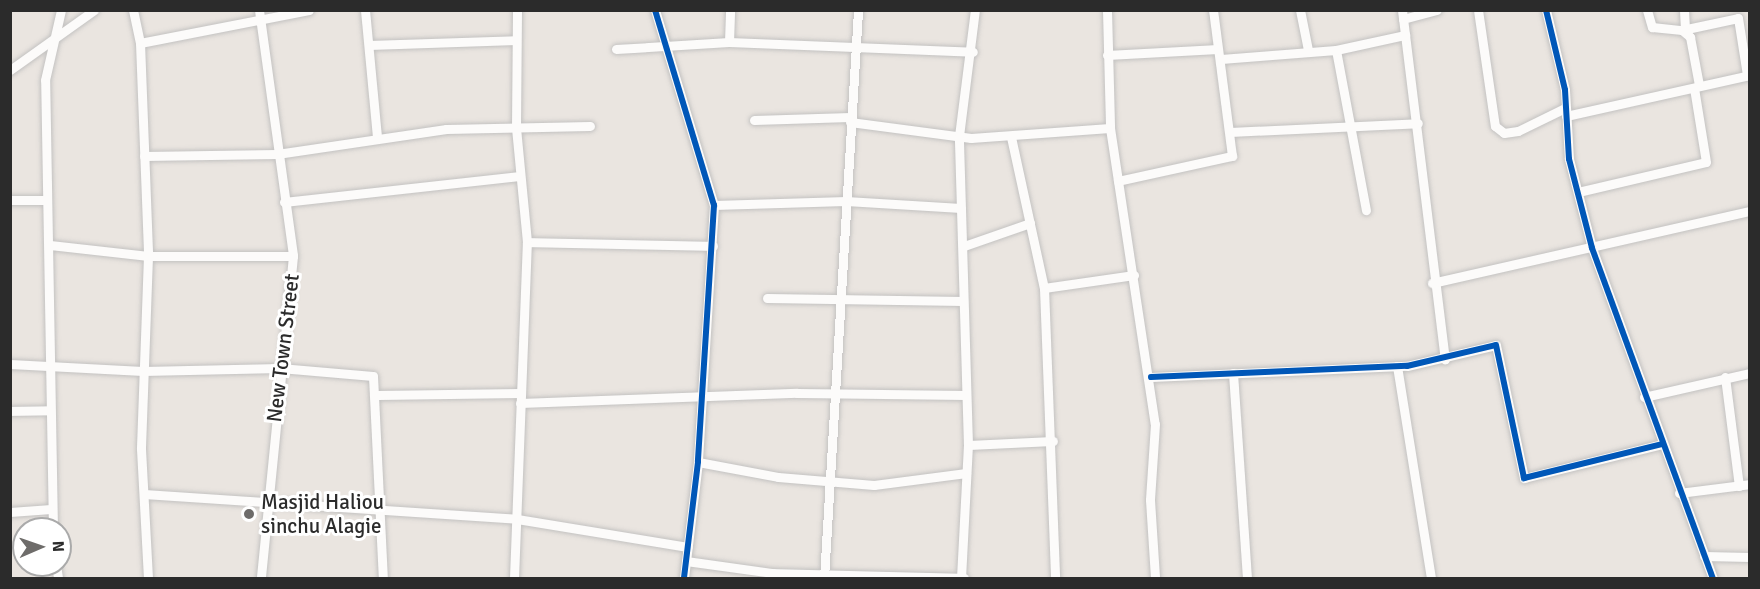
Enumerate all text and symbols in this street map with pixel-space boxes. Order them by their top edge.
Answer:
street label: New Town Street [261,272,305,424]
place label: Masjid Haliou sinchu Alagie [261,489,384,539]
marker: Masjid Haliou sinchu Alagie [242,507,256,521]
north arrow [12,517,72,577]
text: N [48,541,68,552]

